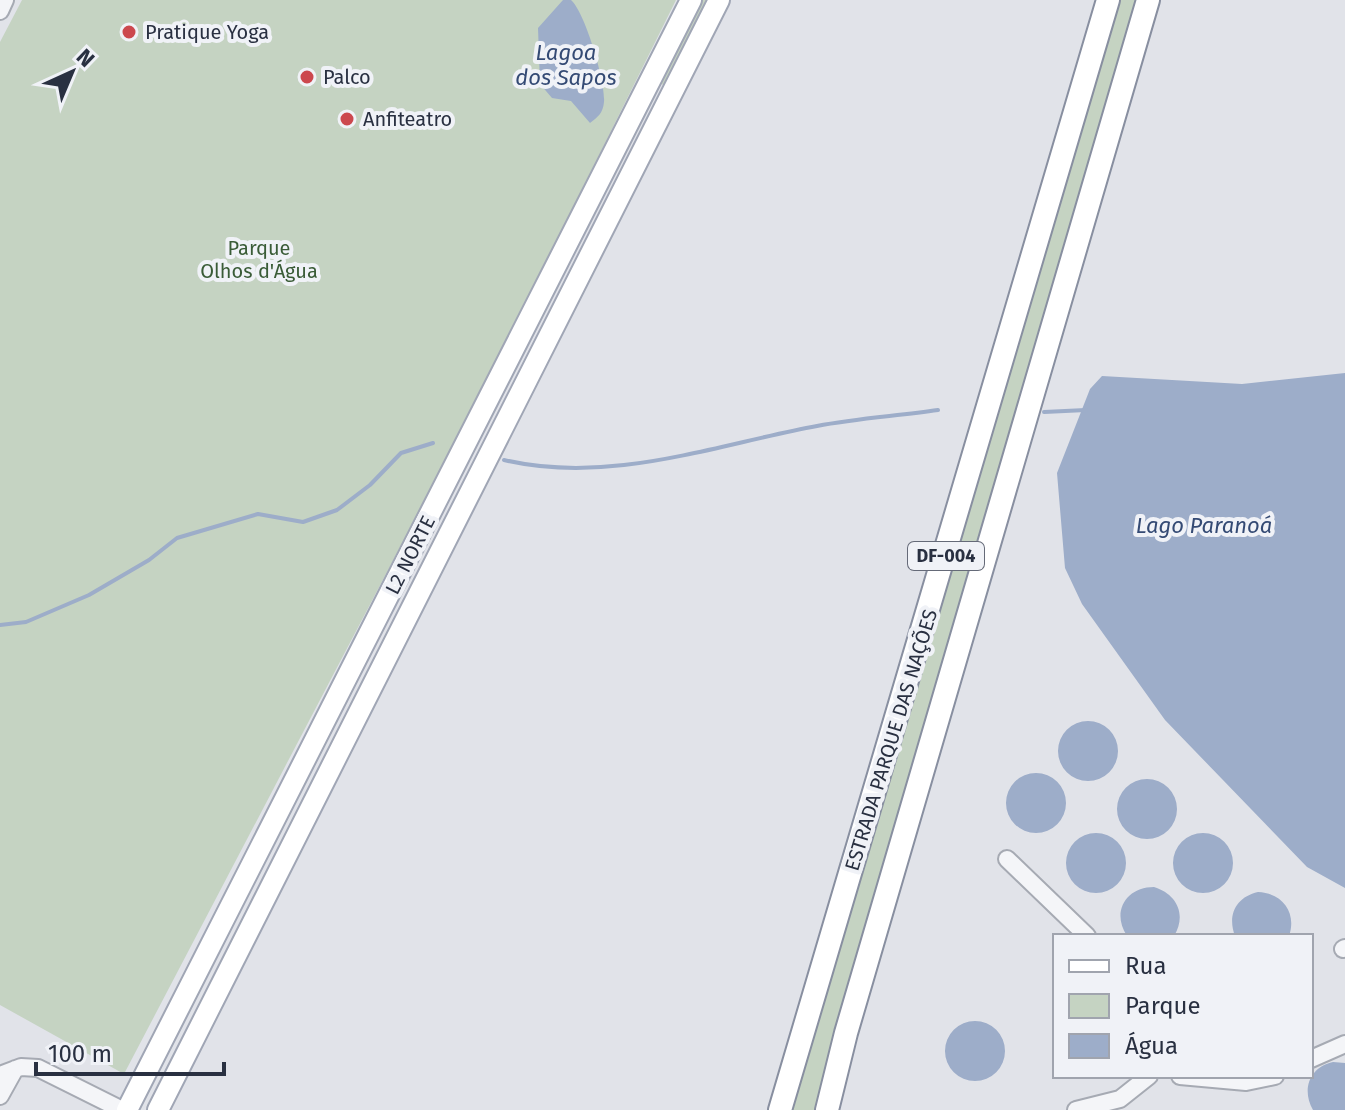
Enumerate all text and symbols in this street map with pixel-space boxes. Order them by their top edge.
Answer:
place label: Pratique Yoga [145,20,269,44]
marker: Pratique Yoga [120,23,138,41]
north arrow [32,32,112,112]
water label: Lagoa dos Sapos [515,39,617,91]
text: N [71,43,100,73]
place label: Palco [323,65,371,89]
marker: Palco [298,68,316,86]
place label: Anfiteatro [363,107,452,131]
marker: Anfiteatro [338,110,356,128]
park label: Parque Olhos d'Água [200,236,318,283]
street label: L2 NORTE [380,512,440,598]
water label: Lago Paranoá [1136,512,1272,539]
road number: DF-004 [908,542,984,570]
street label: ESTRADA PARQUE DAS NAÇÕES [840,606,943,874]
legend [1053,934,1313,1078]
text: Rua [1125,952,1167,980]
text: Parque [1125,992,1201,1020]
scale bar [36,1026,224,1076]
text: Água [1125,1031,1178,1060]
text: 100 m [48,1040,112,1068]

